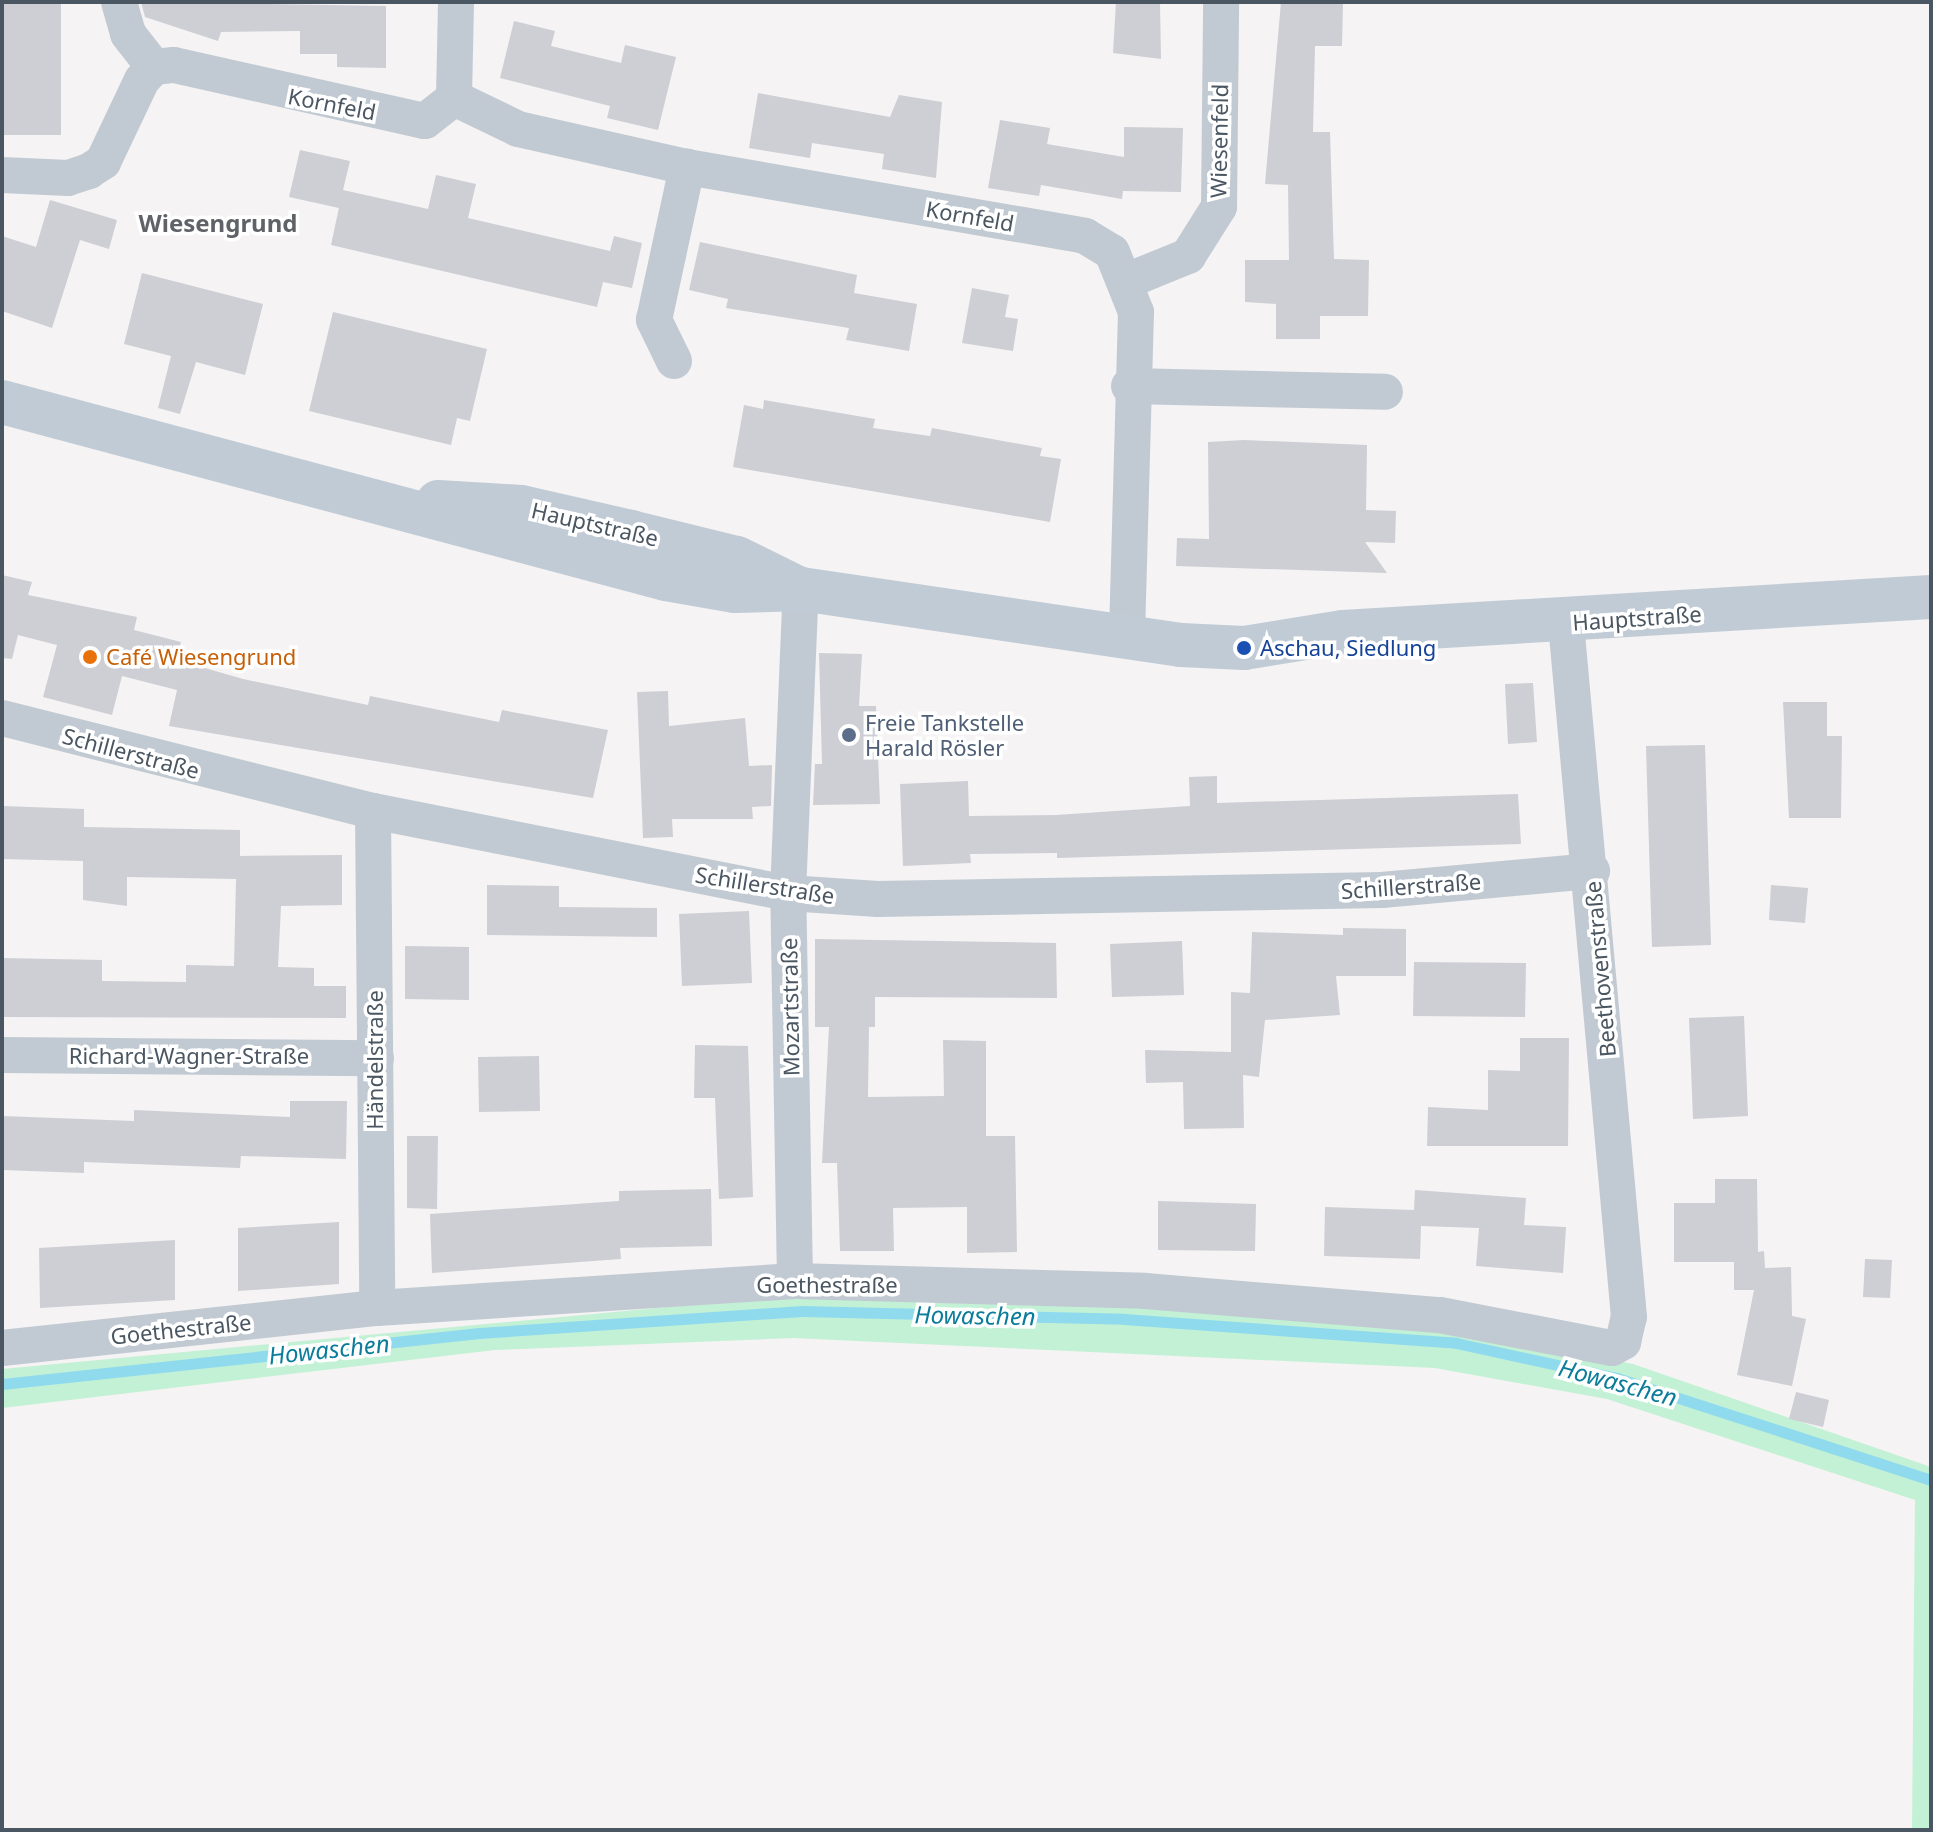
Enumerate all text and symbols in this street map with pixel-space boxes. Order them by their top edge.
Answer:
street label: Kornfeld [286,83,378,125]
street label: Wiesenfeld [1205,84,1233,198]
street label: Kornfeld [924,195,1016,237]
district label: Wiesengrund [139,209,297,237]
street label: Hauptstraße [529,497,661,551]
street label: Hauptstraße [1572,600,1702,636]
place label: Aschau, Siedlung [1260,635,1436,661]
marker: Aschau, Siedlung [1235,639,1253,657]
place label: Café Wiesengrund [106,644,296,670]
marker: Café Wiesengrund [81,648,99,666]
place label: Freie Tankstelle Harald Rösler [865,709,1024,760]
street label: Schillerstraße [60,722,202,784]
marker: Freie Tankstelle Harald Rösler [840,726,858,744]
street label: Schillerstraße [694,861,836,909]
street label: Schillerstraße [1340,868,1482,904]
street label: Beethovenstraße [1579,880,1621,1058]
street label: Mozartstraße [776,938,804,1076]
street label: Händelstraße [362,990,388,1130]
street label: Richard-Wagner-Straße [69,1043,309,1069]
street label: Goethestraße [756,1272,898,1298]
water label: Howaschen [914,1300,1036,1330]
street label: Goethestraße [109,1308,253,1350]
water label: Howaschen [267,1328,391,1370]
water label: Howaschen [1556,1352,1680,1412]

